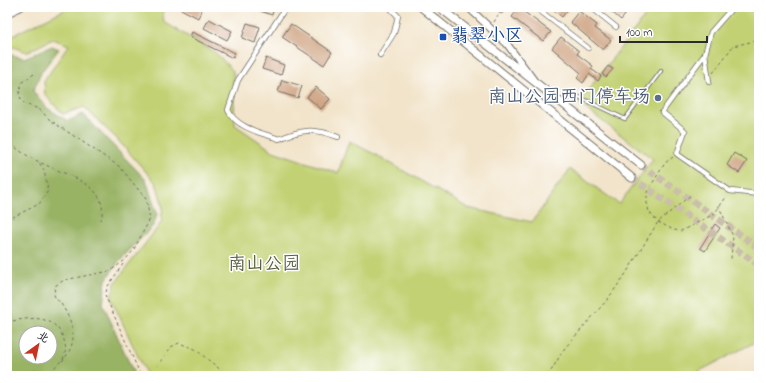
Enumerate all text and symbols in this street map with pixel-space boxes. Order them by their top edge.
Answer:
scale bar [620,18,707,44]
place label: 翡翠小区 [451,24,523,50]
text: 100 m [626,24,653,42]
marker: 翡翠小区 [438,32,448,42]
place label: 南山公园西门停车场 [488,85,650,111]
marker: 南山公园西门停车场 [653,93,663,103]
park label: 南山公园 [228,252,300,278]
north arrow [18,325,58,365]
text: 北 [34,328,52,347]

